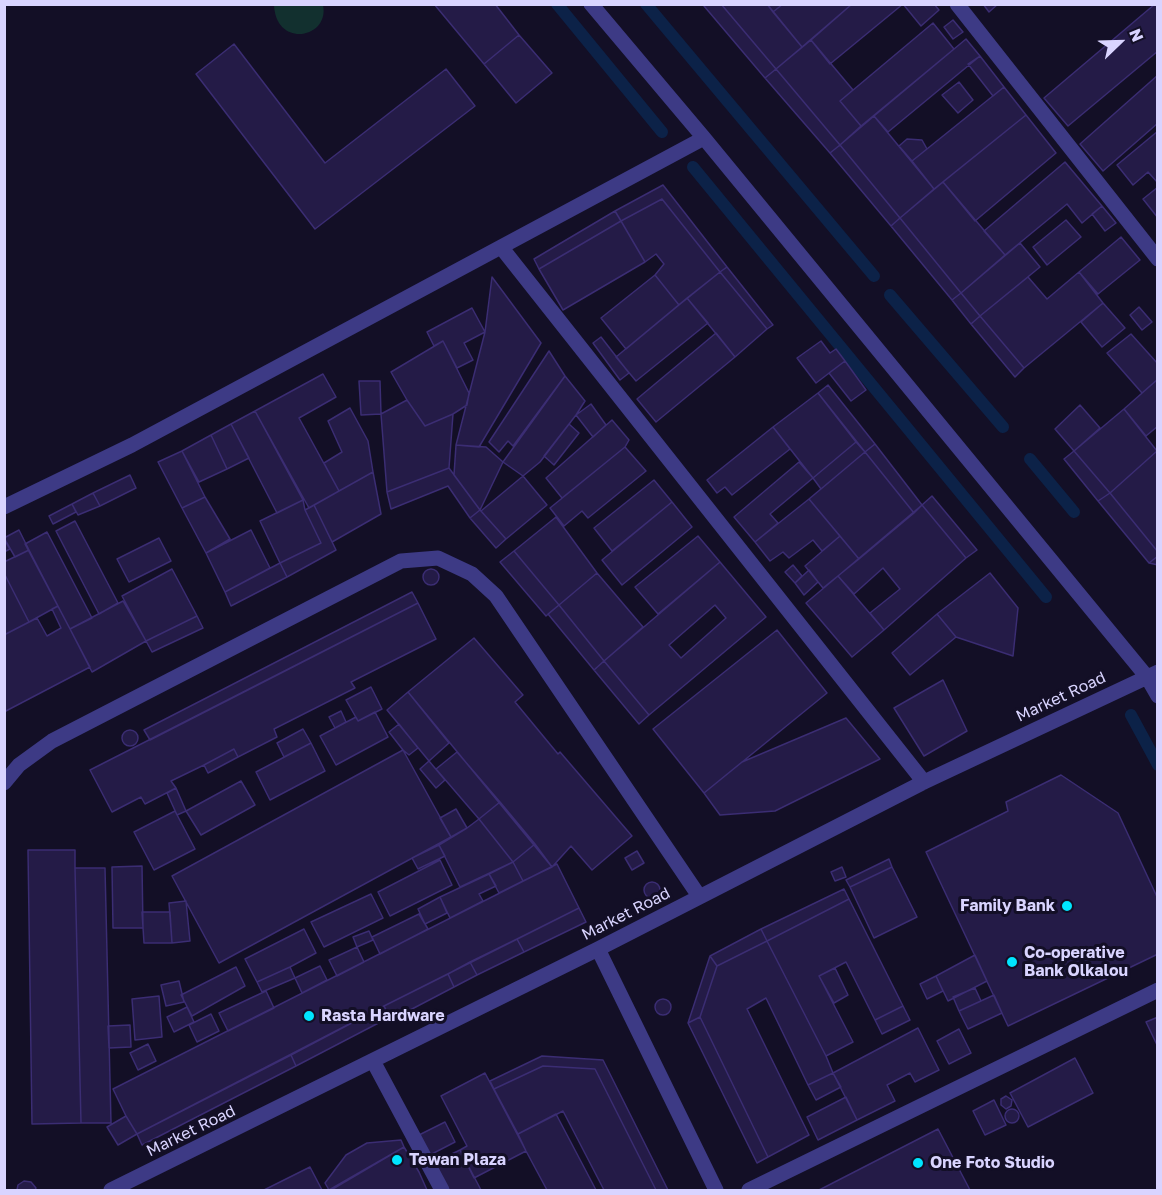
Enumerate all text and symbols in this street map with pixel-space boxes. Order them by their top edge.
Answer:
north arrow [1090,12,1150,72]
text: N [1125,25,1148,44]
street label: Market Road [1013,668,1109,726]
street label: Market Road [579,884,673,944]
place label: Family Bank [960,896,1055,916]
marker: Family Bank [1060,899,1074,913]
place label: Co-operative Bank Olkalou [1024,943,1128,981]
marker: Co-operative Bank Olkalou [1005,955,1019,969]
place label: Rasta Hardware [321,1006,445,1026]
marker: Rasta Hardware [302,1009,316,1023]
street label: Market Road [143,1101,239,1161]
place label: Tewan Plaza [409,1150,506,1170]
marker: Tewan Plaza [390,1153,404,1167]
place label: One Foto Studio [930,1153,1055,1173]
marker: One Foto Studio [911,1156,925,1170]

